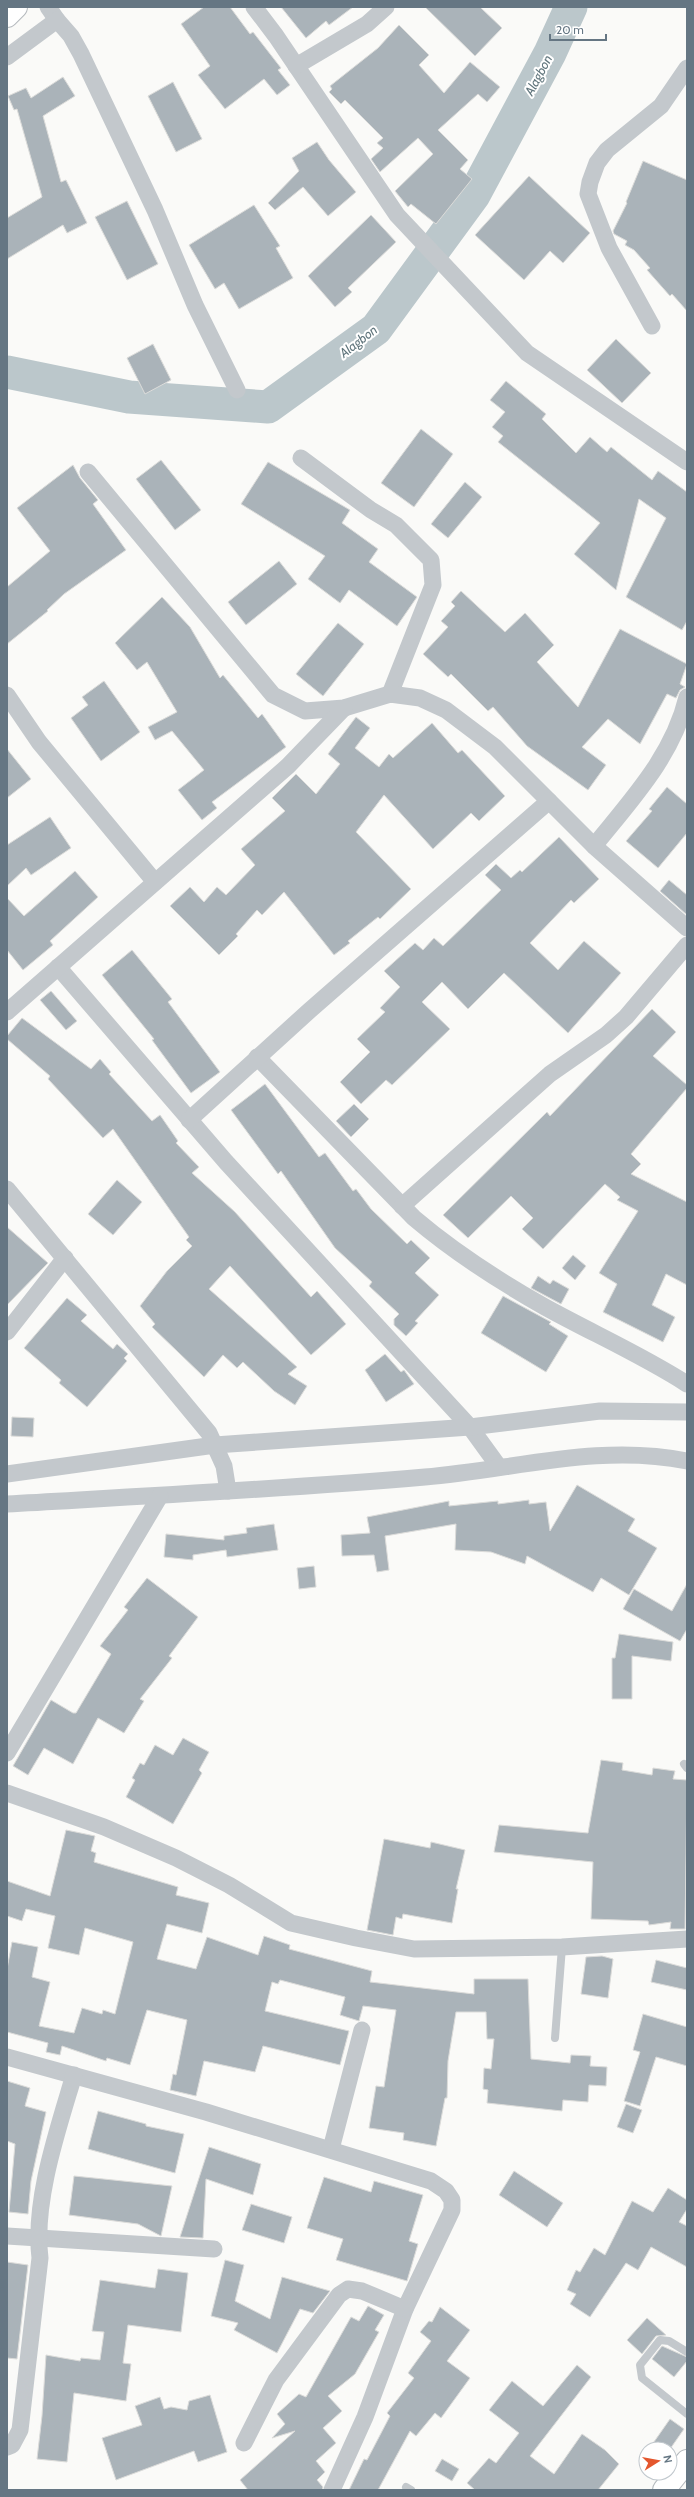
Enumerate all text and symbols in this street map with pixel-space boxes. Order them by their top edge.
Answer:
scale bar [550,16,606,42]
text: 20 m [556,22,584,37]
water label: Alagbon [520,52,555,99]
water label: Alagbon [335,321,380,361]
north arrow [638,2441,678,2481]
text: N [660,2454,675,2464]

